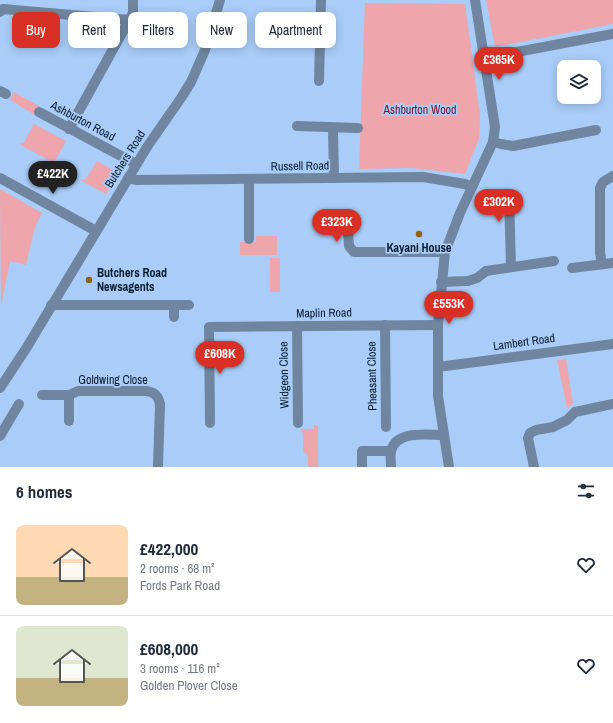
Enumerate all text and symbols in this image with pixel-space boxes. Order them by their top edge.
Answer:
chip: Buy [12,12,60,48]
chip: Rent [68,12,120,48]
chip: Filters [128,12,188,48]
chip: New [196,12,247,48]
chip: Apartment [255,12,336,48]
pin: £365K [471,47,527,81]
text: £365K [483,51,515,68]
map controls [557,60,601,104]
button: layers [557,60,601,104]
street label: Ashburton Road [47,97,118,145]
park label: Ashburton Wood [382,102,457,118]
street label: Butchers Road [101,127,149,191]
street label: Russell Road [271,157,329,175]
pin: £422K [25,161,81,195]
text: £422K [37,165,69,182]
pin: £302K [471,189,527,223]
text: £302K [483,193,515,210]
pin: £323K [309,209,365,243]
text: £323K [321,213,353,230]
marker: Kayani House [414,229,424,239]
place label: Kayani House [386,240,452,256]
place label: Butchers Road Newsagents [97,265,167,295]
marker: Butchers Road Newsagents [84,275,94,285]
pin: £553K [421,291,477,325]
text: £553K [433,295,465,312]
street label: Maplin Road [296,305,352,321]
street label: Lambert Road [492,330,556,354]
pin: £608K [192,341,248,375]
street label: Widgeon Close [275,341,293,409]
street label: Pheasant Close [363,341,381,411]
text: £608K [204,345,236,362]
street label: Goldwing Close [78,372,148,388]
text: 6 homes [16,480,73,503]
icon: filters [575,480,597,502]
text: £422,000 [140,537,198,560]
icon: home [48,541,96,589]
icon: heart [575,554,597,576]
text: 2 rooms · 68 m² [140,560,215,577]
text: Fords Park Road [140,577,220,594]
text: £608,000 [140,637,198,660]
icon: home [48,642,96,690]
icon: heart [575,655,597,677]
text: 3 rooms · 116 m² [140,660,220,677]
text: Golden Plover Close [140,677,238,694]

